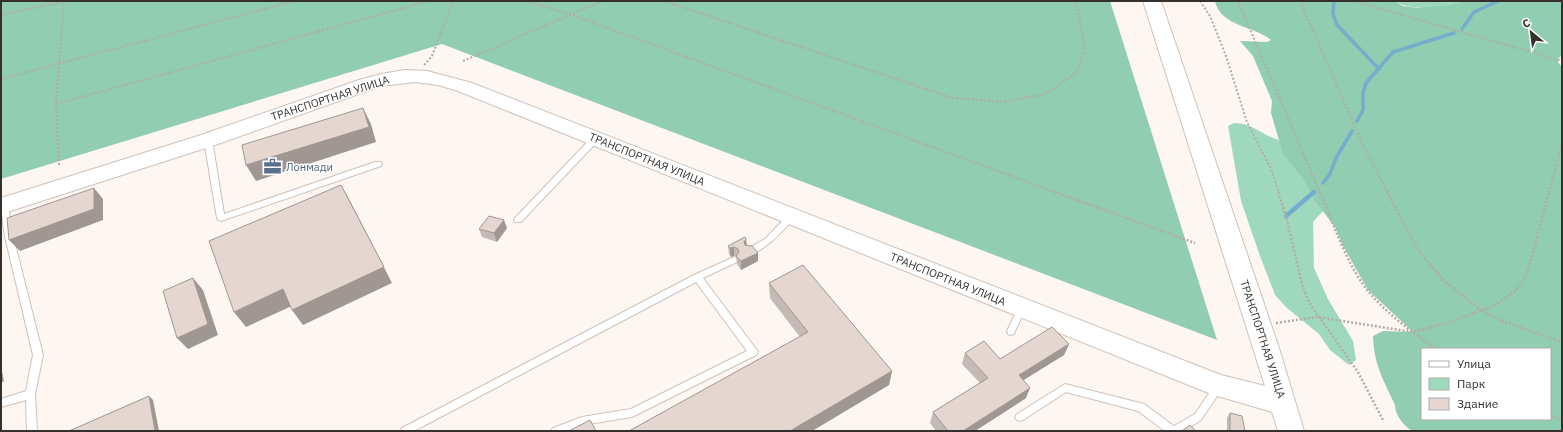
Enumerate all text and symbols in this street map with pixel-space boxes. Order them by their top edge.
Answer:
north arrow [1511,12,1551,52]
text: С [1520,15,1533,31]
street label: ТРАНСПОРТНАЯ УЛИЦА [269,72,391,124]
street label: ТРАНСПОРТНАЯ УЛИЦА [587,129,707,189]
office icon: Лонмади [263,157,283,177]
place label: Лонмади [286,160,333,174]
street label: ТРАНСПОРТНАЯ УЛИЦА [888,249,1008,309]
street label: ТРАНСПОРТНАЯ УЛИЦА [1237,278,1289,400]
legend [1421,348,1551,420]
text: Улица [1457,356,1491,371]
text: Парк [1457,376,1486,391]
text: Здание [1457,396,1499,411]

